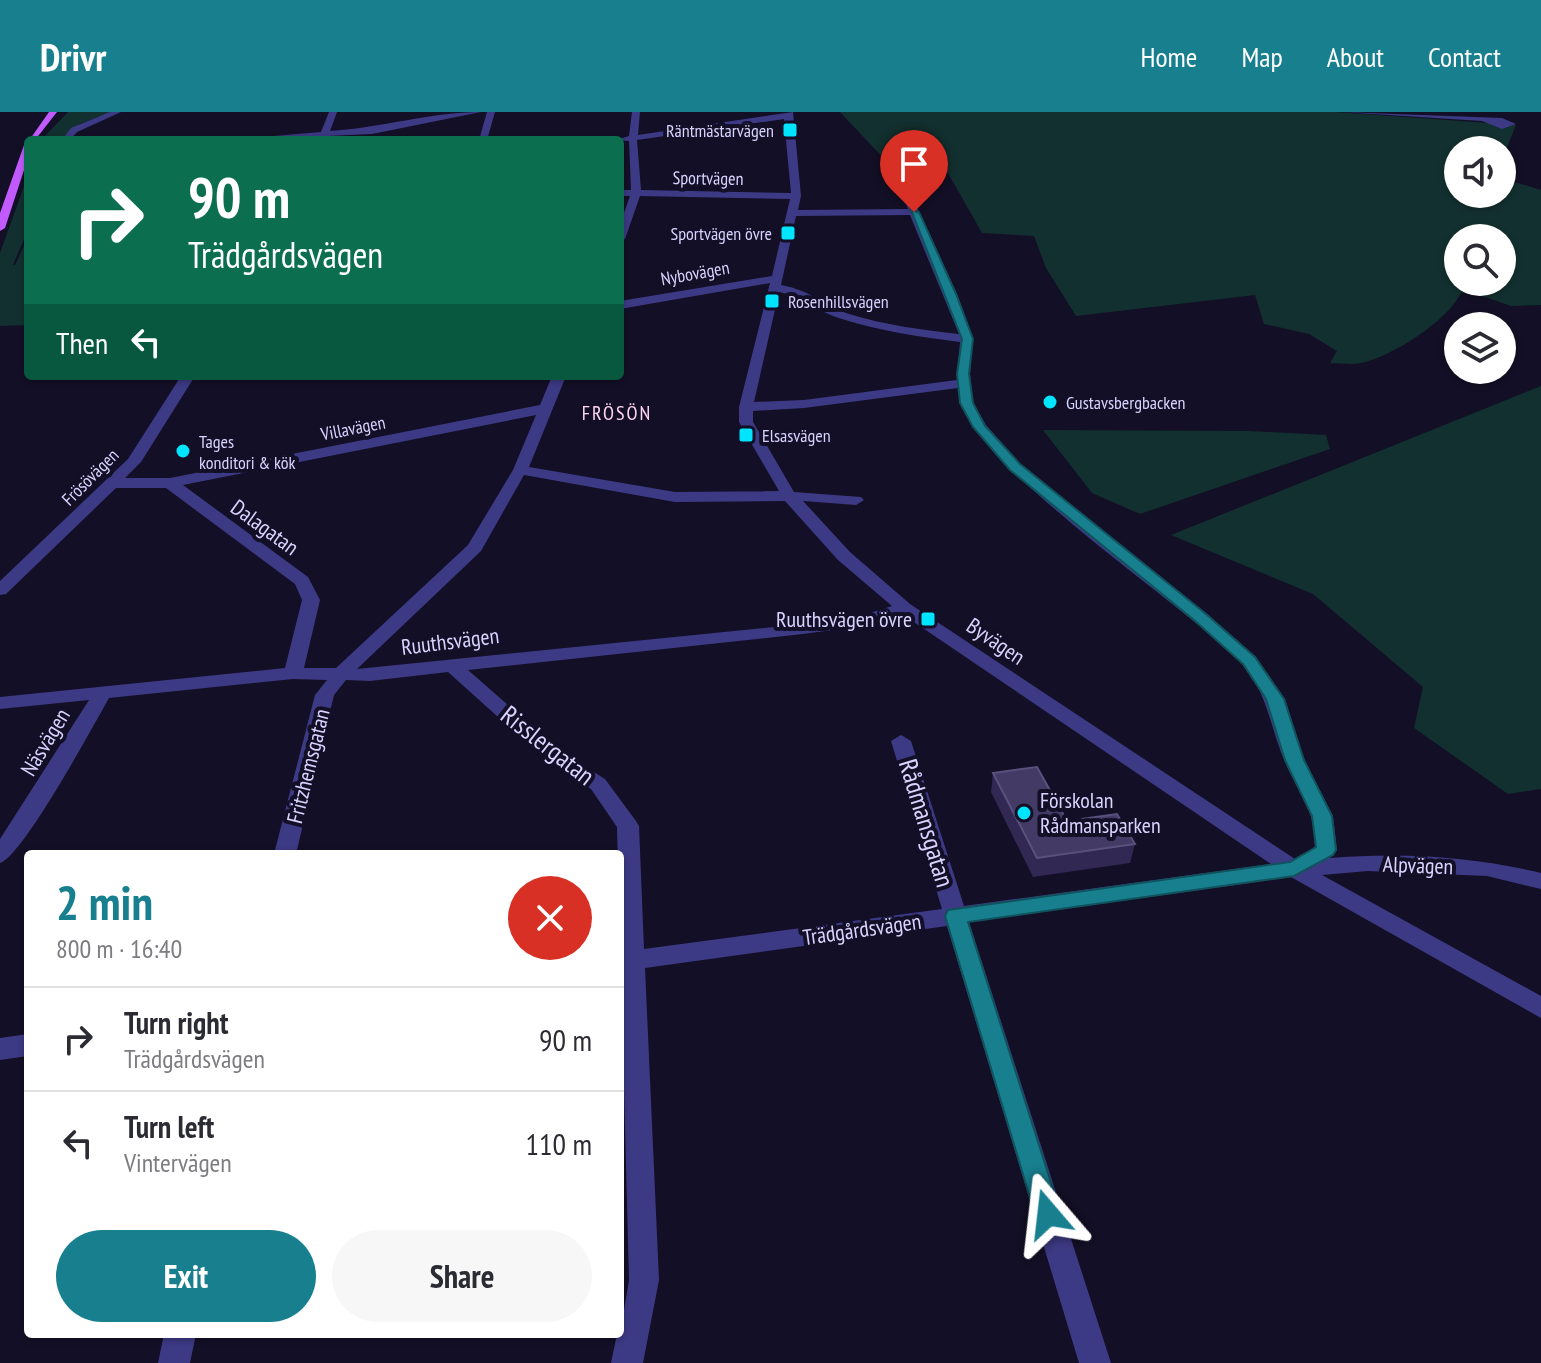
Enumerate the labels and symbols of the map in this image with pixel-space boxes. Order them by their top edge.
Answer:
place label: Räntmästarvägen [666,119,774,142]
marker: Räntmästarvägen [781,121,799,139]
pin [880,130,948,212]
street label: Sportvägen [672,166,744,190]
place label: Sportvägen övre [670,222,772,245]
marker: Sportvägen övre [779,224,797,242]
street label: Nybovägen [659,256,731,290]
place label: Rosenhillsvägen [788,290,889,313]
marker: Rosenhillsvägen [763,292,781,310]
place label: Gustavsbergbacken [1066,391,1185,414]
marker: Gustavsbergbacken [1041,393,1059,411]
district label: FRÖSÖN [582,400,652,426]
street label: Villavägen [318,410,387,446]
place label: Elsasvägen [762,424,831,447]
marker: Elsasvägen [737,426,755,444]
place label: Tages konditori & kök [199,430,296,474]
marker: Tages konditori & kök [174,442,192,460]
street label: Frösövägen [57,444,123,510]
street label: Dalagatan [226,493,304,561]
place label: Ruuthsvägen övre [776,605,912,633]
marker: Ruuthsvägen övre [919,610,937,628]
street label: Byvägen [961,611,1031,671]
street label: Ruuthsvägen [399,621,501,661]
street label: Risslergatan [494,698,602,792]
street label: Näsvägen [14,703,76,781]
street label: Fritzhemsgatan [280,706,336,826]
street label: Rådmansgatan [892,755,962,891]
place label: Förskolan Rådmansparken [1040,786,1161,839]
marker: Förskolan Rådmansparken [1015,804,1033,822]
street label: Alpvägen [1382,850,1454,880]
street label: Trädgårdsvägen [801,907,923,951]
position arrow [1006,1172,1090,1256]

